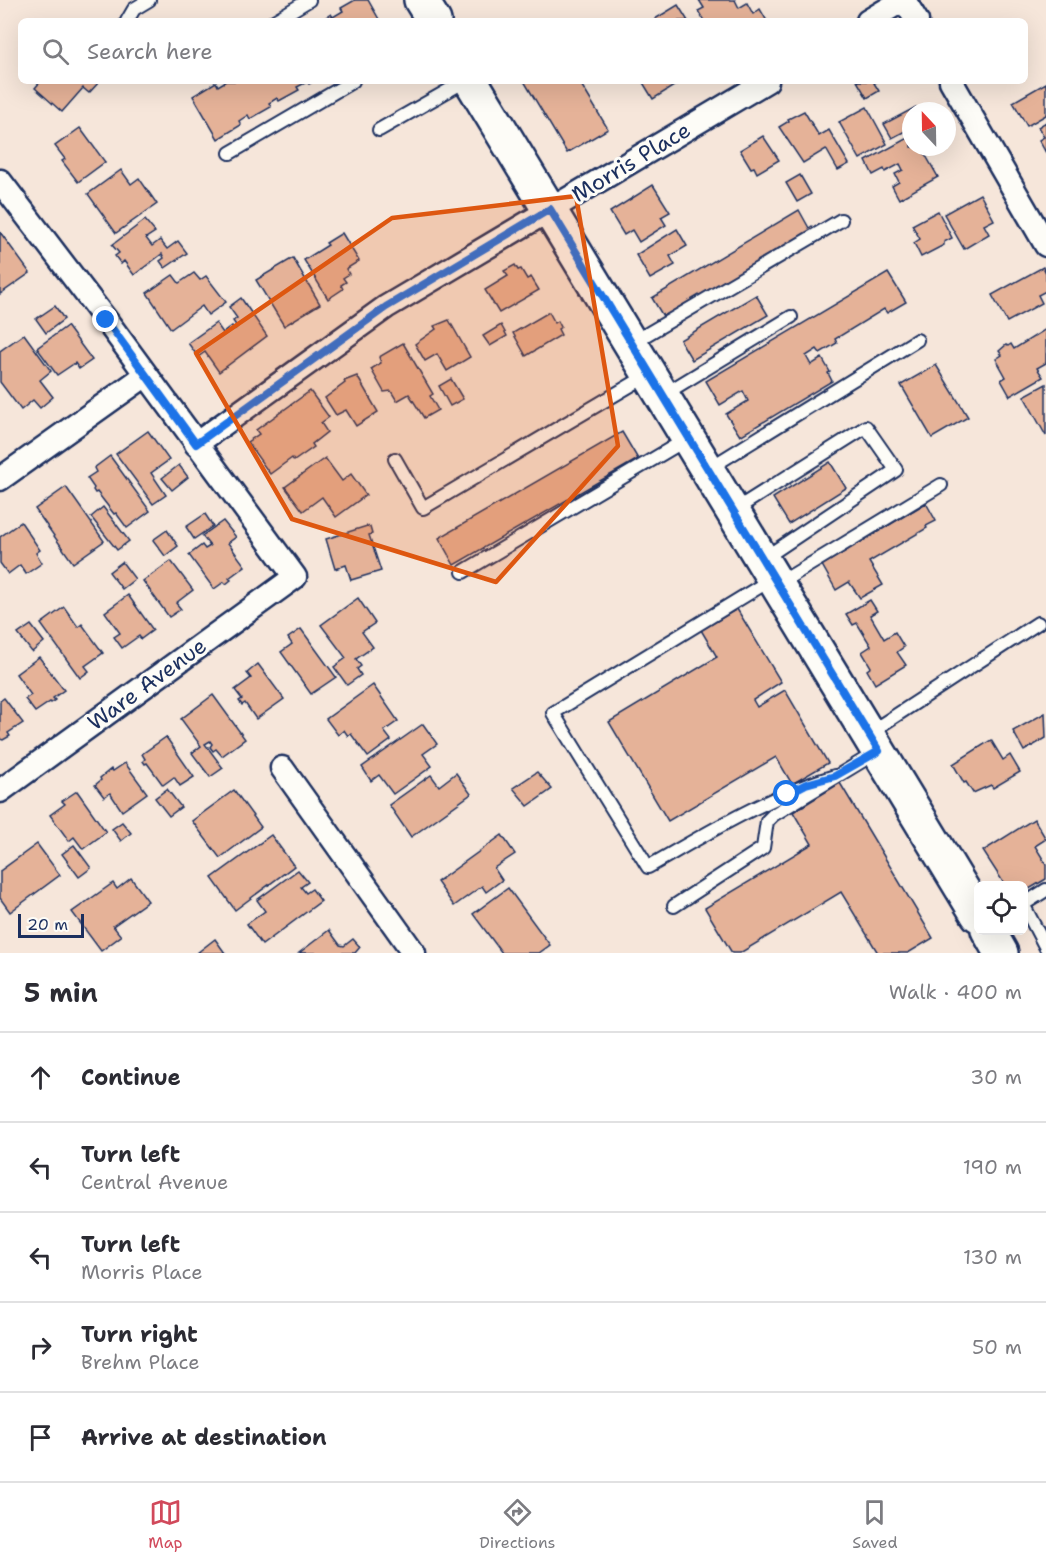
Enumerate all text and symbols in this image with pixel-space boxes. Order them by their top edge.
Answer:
search box [18,18,1028,84]
icon: search [39,35,72,68]
text: Search here [87,37,213,66]
north arrow [902,102,956,156]
street label: Morris Place [566,115,696,209]
route end [92,306,118,332]
street label: Ware Avenue [82,631,212,737]
route start [773,780,799,806]
map controls [974,881,1028,935]
button: locate [974,881,1028,935]
scale bar [18,911,84,938]
text: 20 m [27,914,68,935]
text: 5 min [24,975,98,1010]
text: Walk · 400 m [889,979,1022,1005]
icon: ahead [24,1061,57,1094]
text: Continue [81,1063,181,1092]
text: 30 m [970,1064,1022,1090]
text: Turn left [81,1140,180,1169]
icon: left [24,1151,57,1184]
text: 190 m [963,1154,1022,1180]
text: Central Avenue [81,1169,228,1195]
text: Turn left [81,1230,180,1259]
icon: left [24,1241,57,1274]
text: 130 m [963,1244,1022,1270]
text: Morris Place [81,1259,203,1285]
text: Turn right [81,1320,198,1349]
icon: right [24,1331,57,1364]
text: 50 m [972,1334,1022,1360]
text: Brehm Place [81,1349,200,1375]
icon: arrive [24,1421,57,1454]
text: Arrive at destination [81,1423,327,1452]
tab: Map [148,1496,183,1553]
tab: Directions [479,1496,556,1553]
tab: Saved [852,1496,898,1553]

